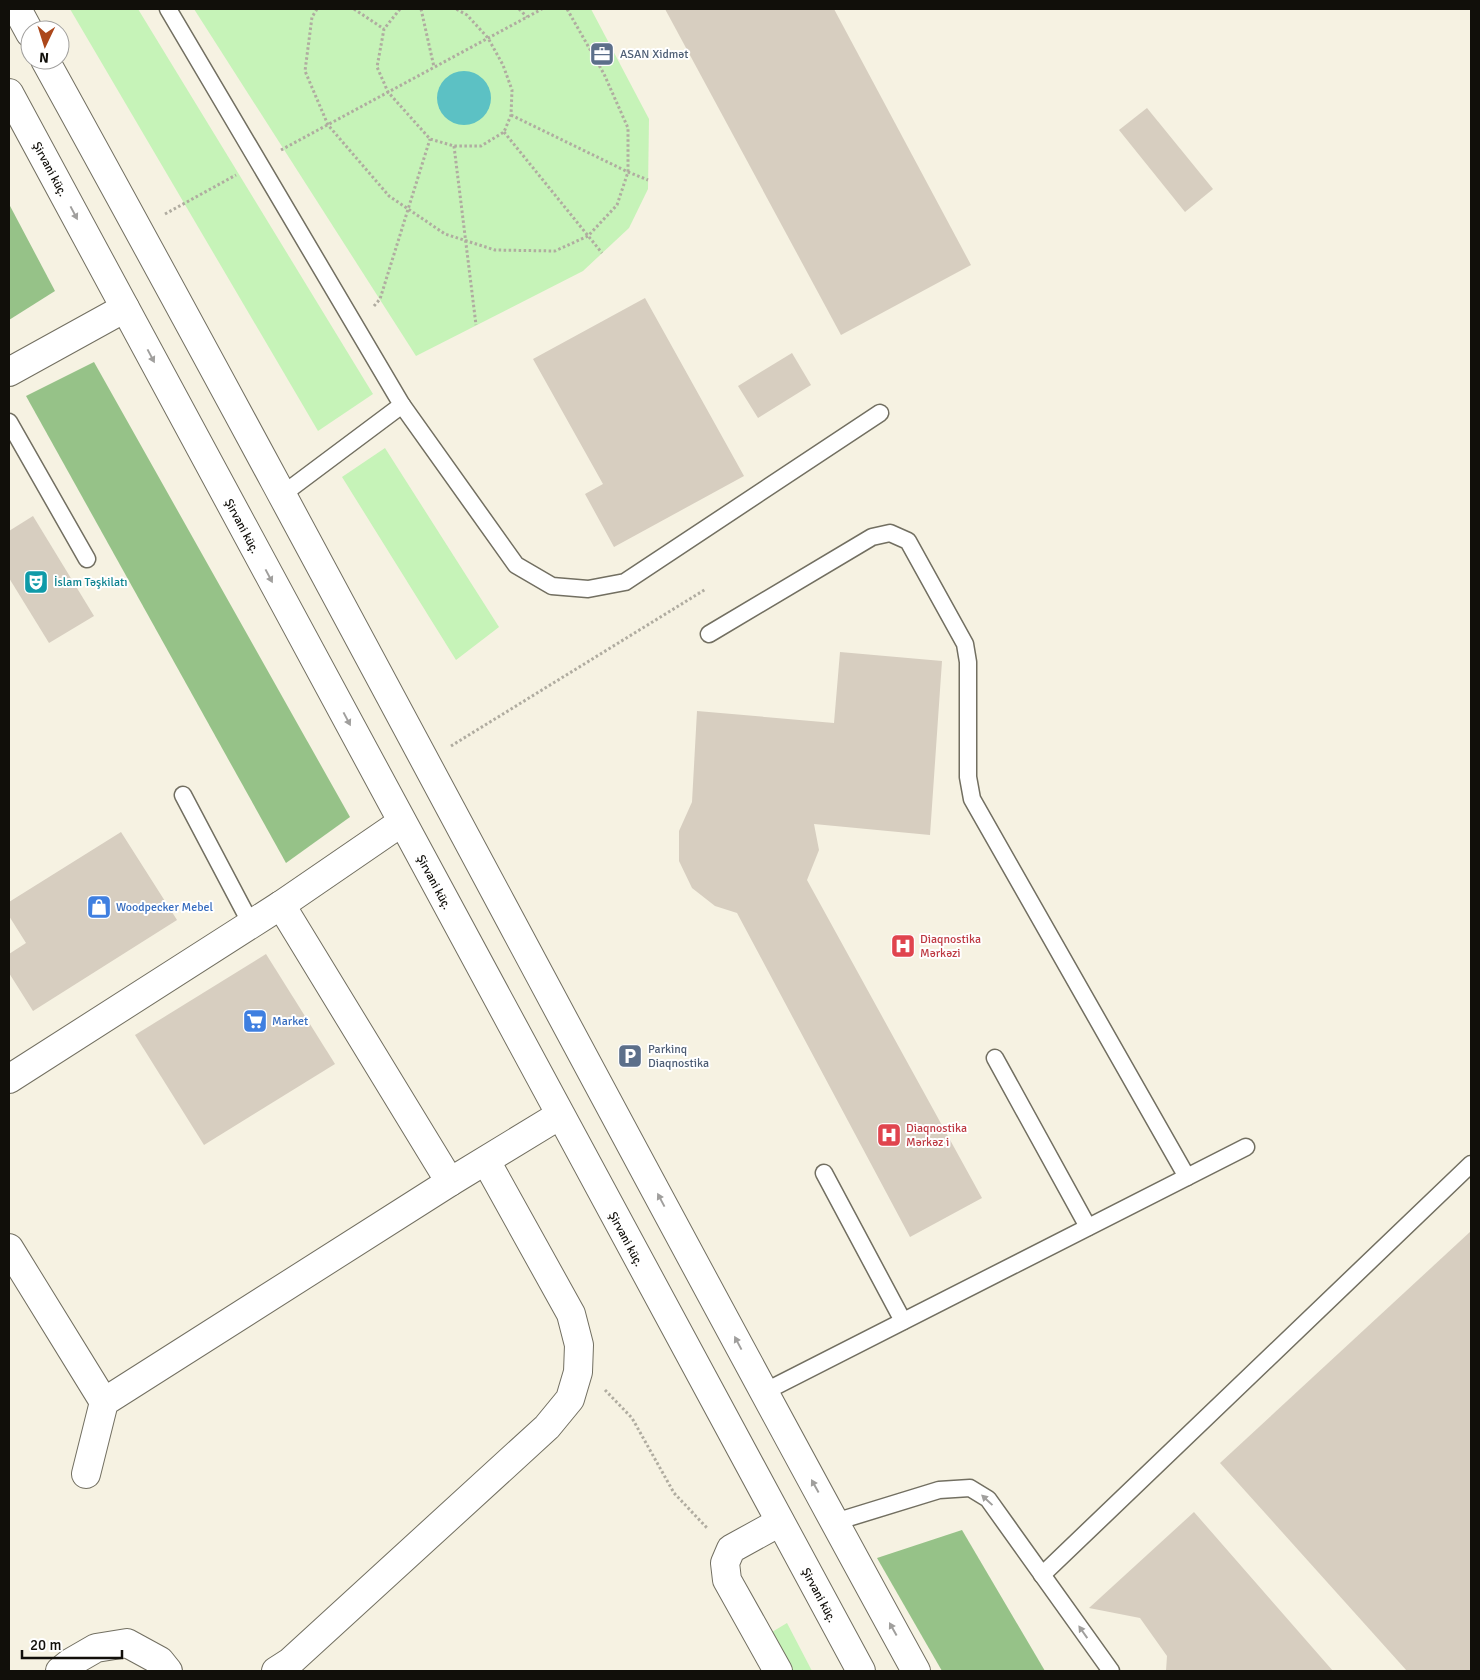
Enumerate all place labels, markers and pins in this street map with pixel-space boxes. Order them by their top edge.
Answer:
office icon: ASAN Xidmət [589,41,615,67]
place label: ASAN Xidmət [620,47,688,62]
theatre icon: İslam Təşkilatı [23,569,49,595]
place label: İslam Təşkilatı [54,575,127,590]
shop icon: Woodpecker Mebel [86,894,112,920]
place label: Woodpecker Mebel [116,900,213,915]
place label: Diaqnostika Mərkəzi [920,932,981,961]
hospital icon: Diaqnostika Mərkəzi [890,933,916,959]
supermarket icon: Market [242,1008,268,1034]
place label: Market [272,1014,308,1029]
place label: Parkinq Diaqnostika [648,1042,709,1071]
parking icon: Parkinq Diaqnostika [617,1043,643,1069]
place label: Diaqnostika Mərkəz i [906,1121,967,1150]
hospital icon: Diaqnostika Mərkəz i [876,1122,902,1148]

